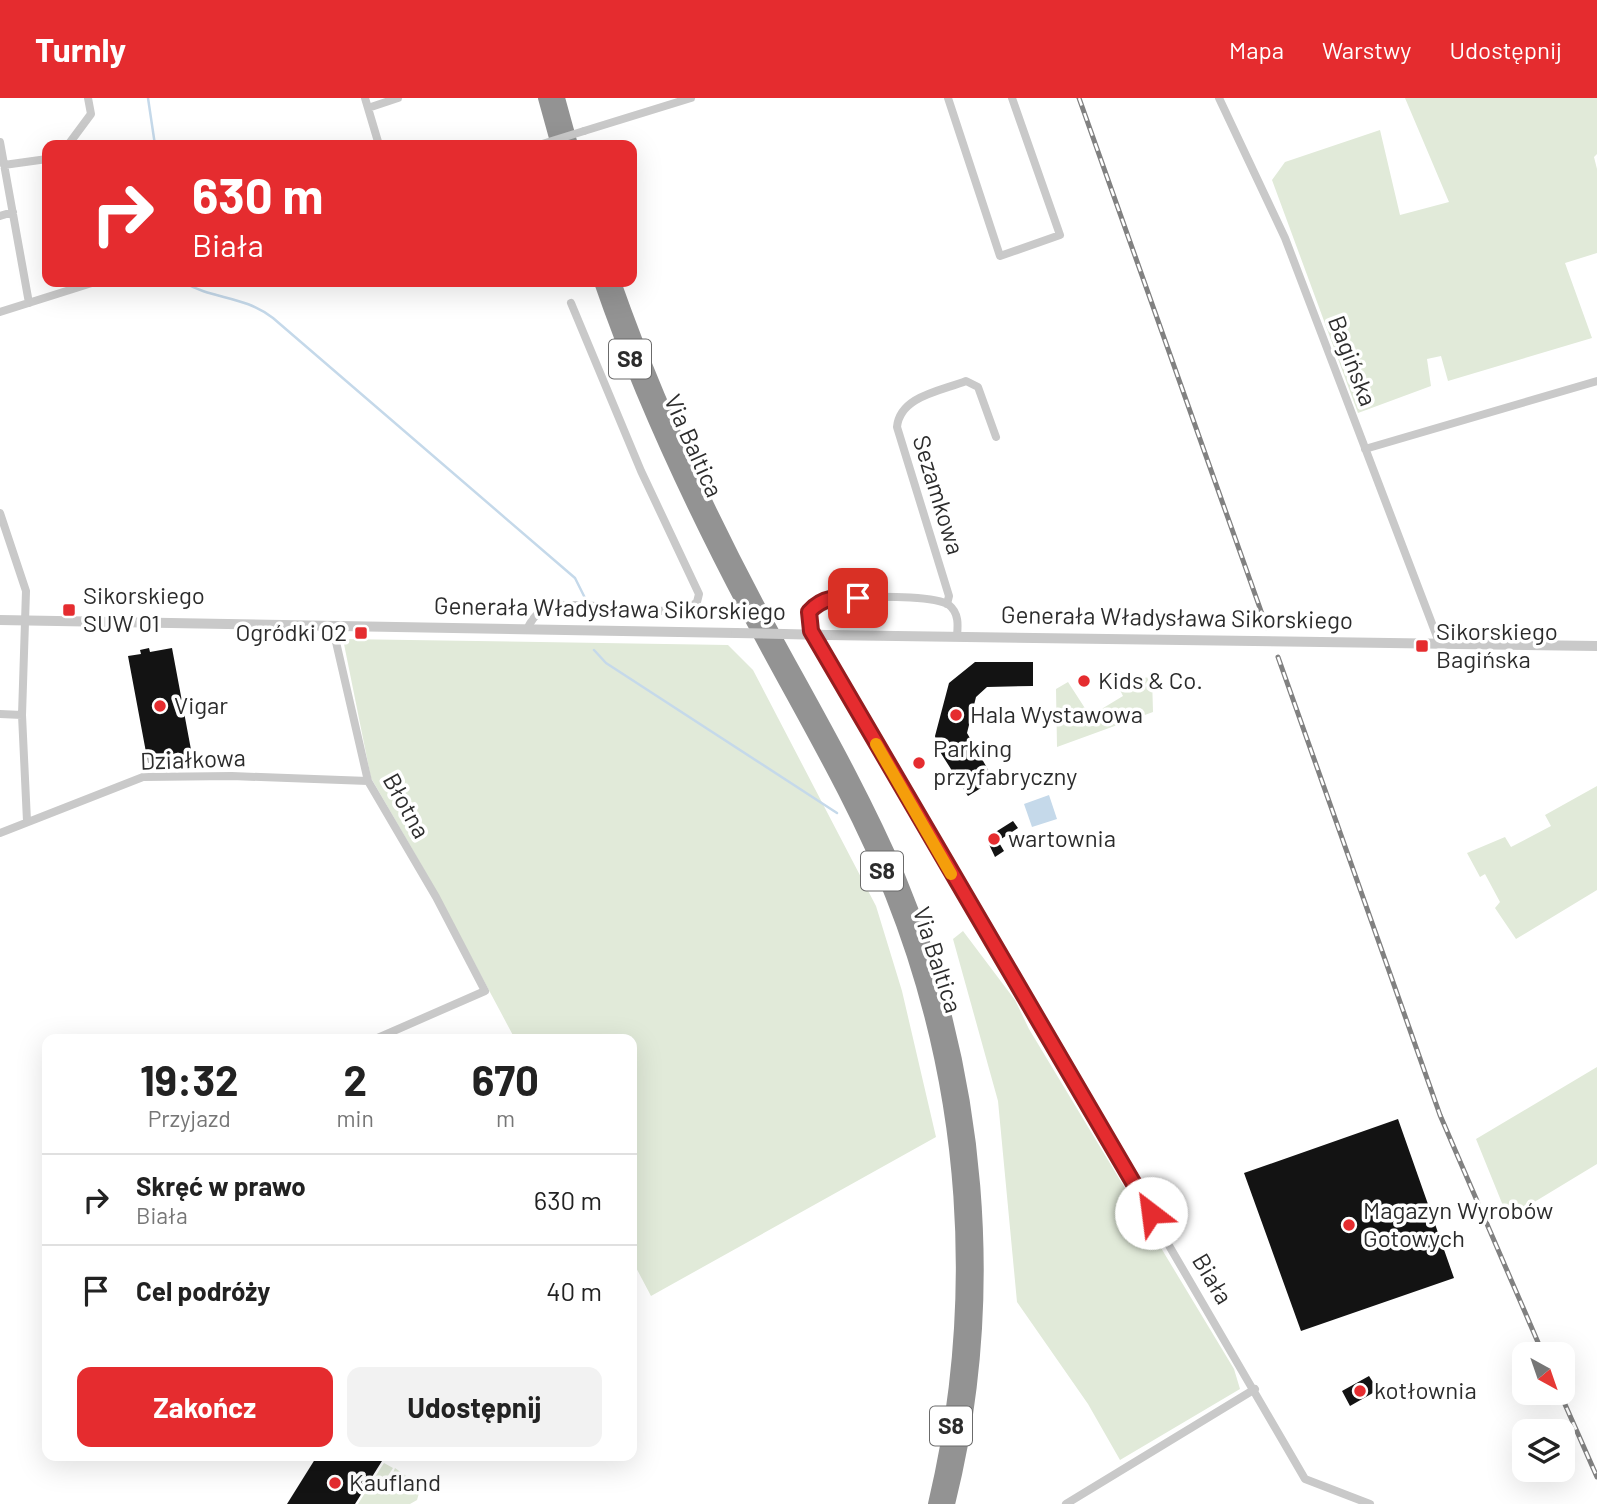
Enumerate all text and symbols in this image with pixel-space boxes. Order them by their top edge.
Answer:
text: Turnly [35,29,126,69]
text: Mapa [1229,35,1284,64]
text: Warstwy [1322,35,1411,64]
text: Udostępnij [1449,35,1562,64]
text: 630 m [192,165,323,224]
icon: right [77,168,168,259]
text: Biała [192,225,264,263]
street label: Bagińska [1323,311,1384,410]
road number: S8 [609,340,651,378]
street label: Via Baltica [659,389,730,501]
street label: Sezamkowa [908,431,971,558]
pin [828,568,888,628]
icon: arrive [839,579,877,617]
place label: Sikorskiego SUW 01 [83,580,205,637]
street label: Generała Władysława Sikorskiego [434,590,786,625]
street label: Generała Władysława Sikorskiego [1001,599,1353,634]
marker: Sikorskiego SUW 01 [61,602,77,618]
place label: Sikorskiego Bagińska [1436,616,1558,673]
place label: Ogródki 02 [236,617,347,646]
marker: Ogródki 02 [353,625,369,641]
marker: Sikorskiego Bagińska [1414,638,1430,654]
place label: Kids & Co. [1098,665,1203,694]
marker: Kids & Co. [1076,673,1092,689]
place label: Vigar [174,690,228,719]
marker: Vigar [152,698,168,714]
place label: Hala Wystawowa [970,699,1143,728]
marker: Hala Wystawowa [948,707,964,723]
place label: Parking przyfabryczny [933,733,1077,790]
street label: Działkowa [140,742,246,775]
marker: Parking przyfabryczny [911,755,927,771]
street label: Błotna [378,768,437,843]
place label: wartownia [1008,823,1116,852]
marker: wartownia [986,831,1002,847]
road number: S8 [861,852,903,890]
street label: Via Baltica [908,903,969,1016]
text: 19:32 [140,1054,239,1104]
text: 2 [343,1054,367,1104]
text: 670 [472,1054,539,1104]
text: Przyjazd [148,1104,231,1132]
text: min [337,1104,374,1132]
text: m [496,1104,515,1132]
text: Skręć w prawo [136,1170,306,1201]
position arrow [1114,1176,1188,1250]
icon: right [77,1181,115,1219]
text: 630 m [534,1184,602,1215]
place label: Magazyn Wyrobów Gotowych [1363,1195,1553,1252]
text: Biała [136,1201,188,1229]
marker: Magazyn Wyrobów Gotowych [1341,1217,1357,1233]
street label: Biała [1187,1248,1240,1309]
icon: arrive [77,1272,115,1310]
text: Cel podróży [136,1275,270,1306]
text: 40 m [546,1275,602,1306]
north arrow [1512,1342,1575,1405]
map controls [1512,1342,1575,1482]
button: Zakończ [77,1367,333,1447]
button: Udostępnij [347,1367,602,1447]
place label: kotłownia [1374,1375,1477,1404]
marker: kotłownia [1352,1383,1368,1399]
road number: S8 [930,1406,972,1446]
button: layers [1512,1419,1575,1482]
place label: Kaufland [349,1467,441,1496]
marker: Kaufland [327,1475,343,1491]

